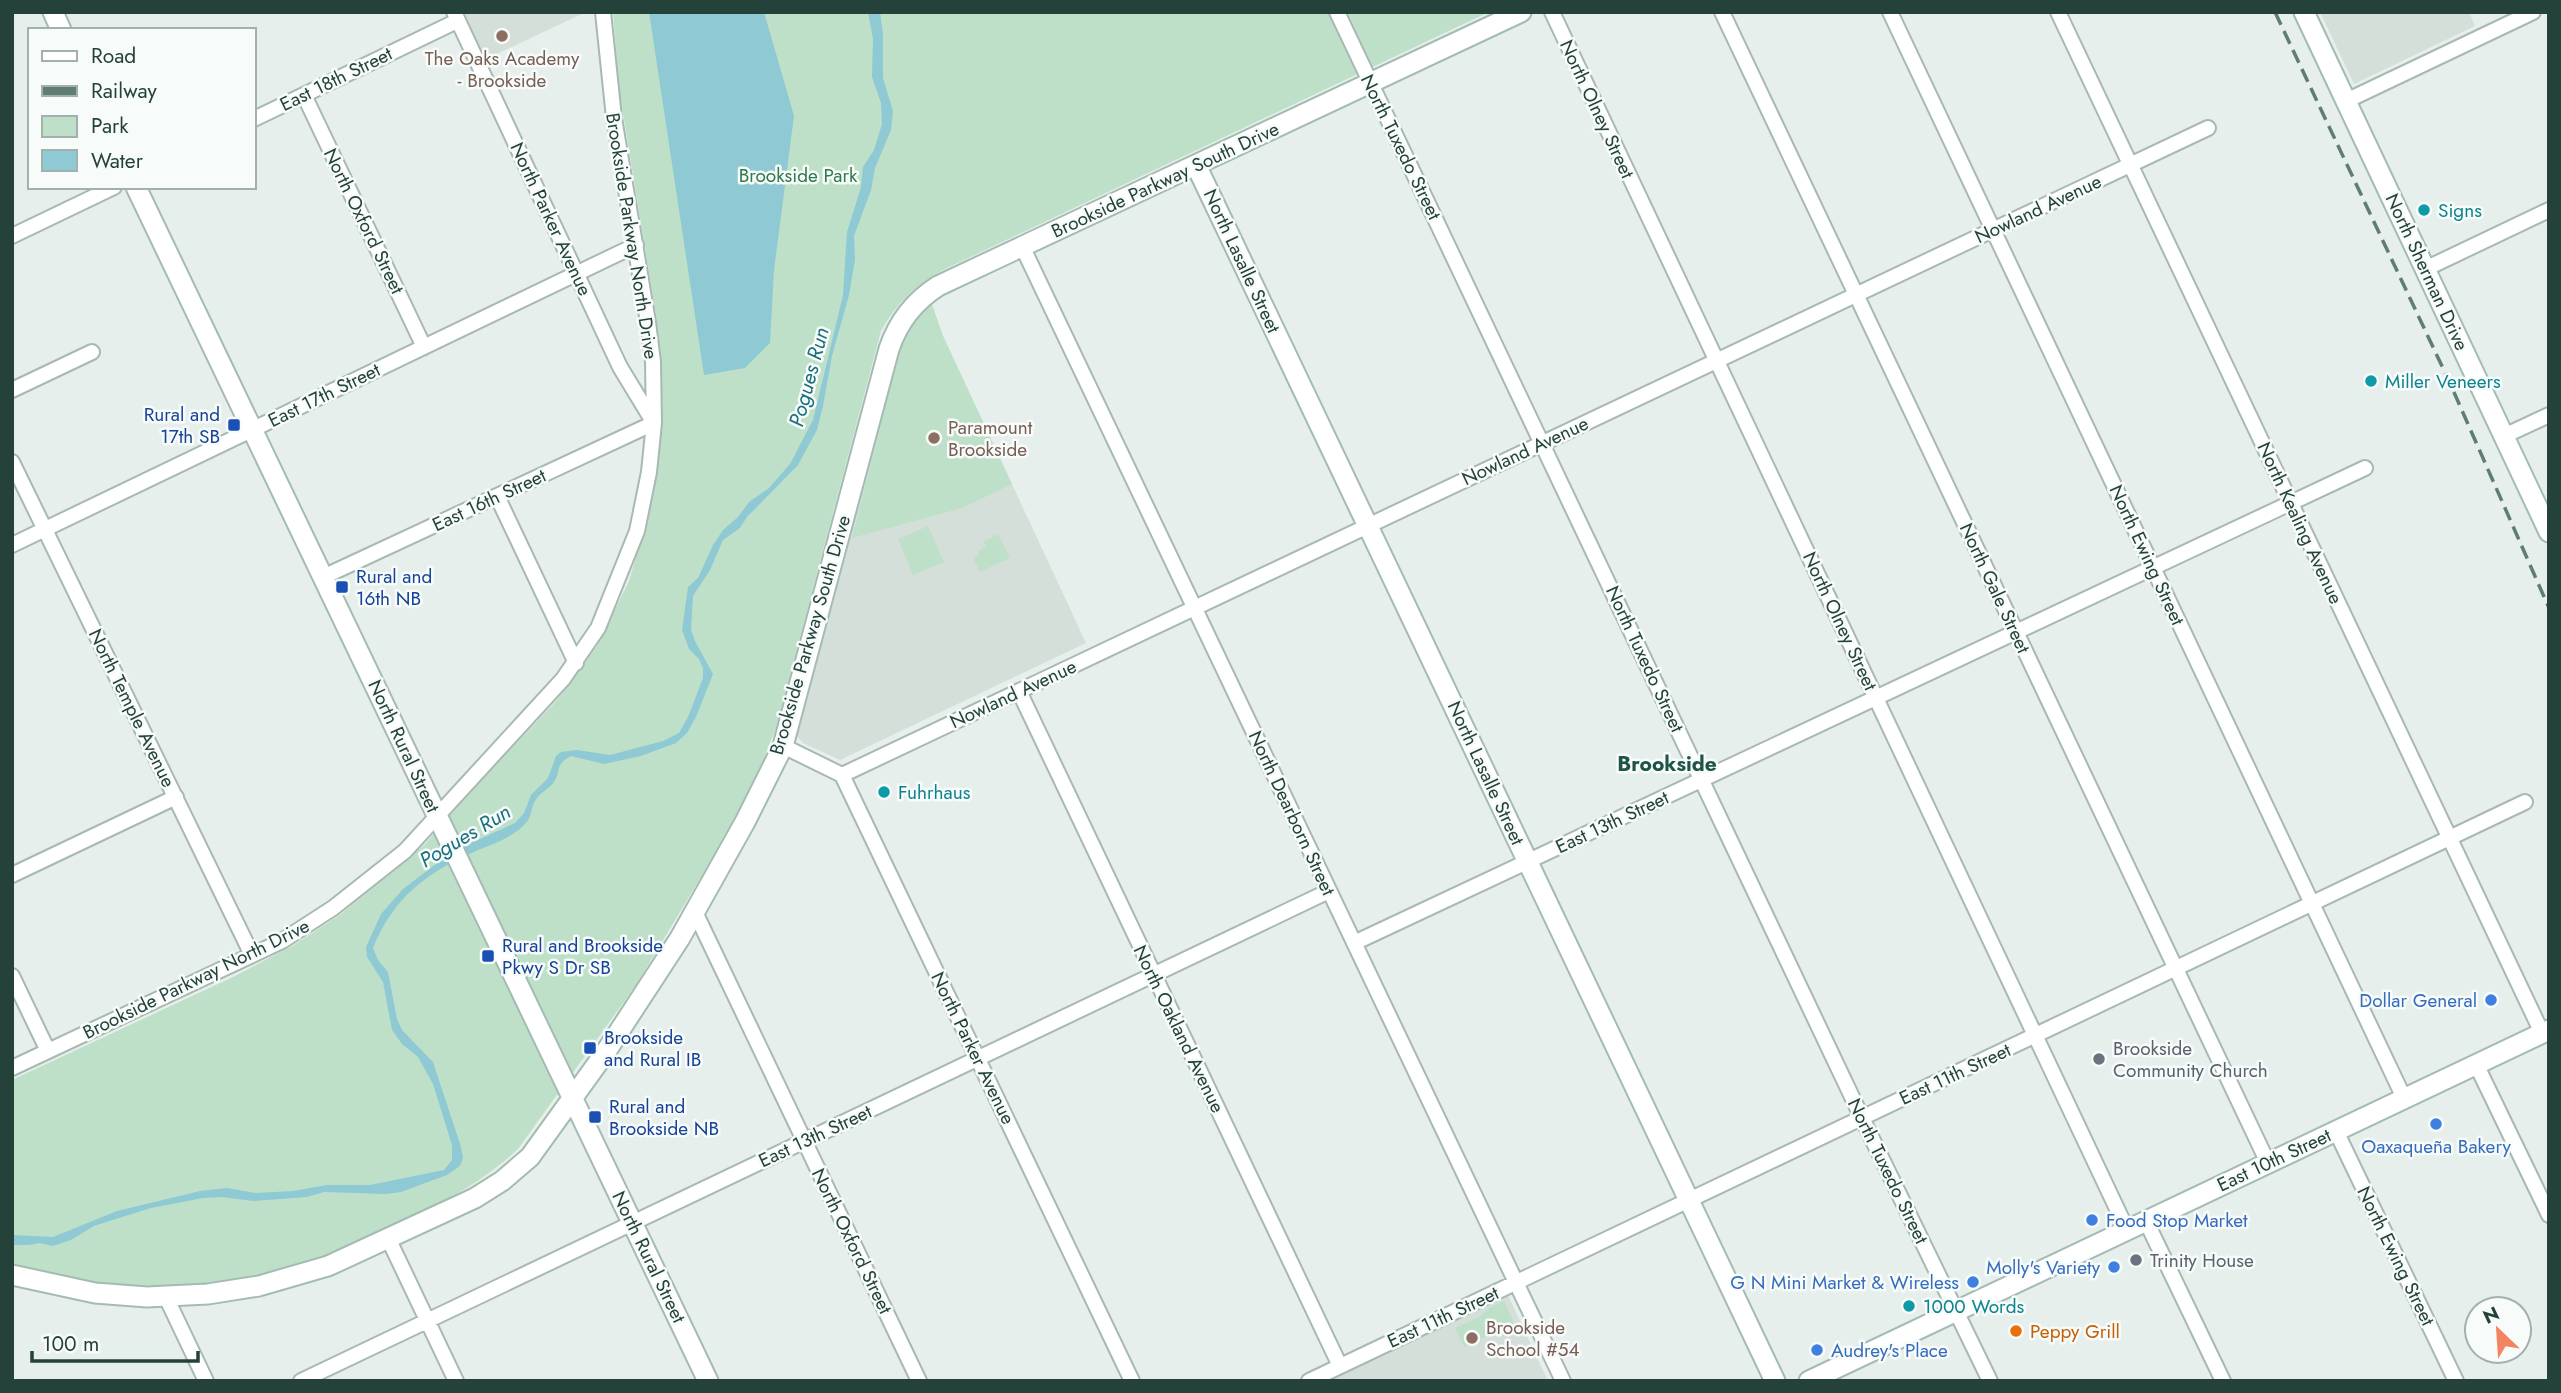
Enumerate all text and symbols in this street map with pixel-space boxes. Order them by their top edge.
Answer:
legend [28,28,256,189]
marker: The Oaks Academy - Brookside [494,28,510,44]
street label: North Olney Street [1553,35,1641,183]
street label: East 18th Street [275,40,397,118]
text: Road [91,41,136,71]
place label: The Oaks Academy - Brookside [425,45,580,94]
street label: North Tuxedo Street [1354,70,1448,225]
text: Railway [91,76,157,106]
text: Park [91,111,129,141]
street label: Brookside Parkway North Drive [599,111,665,361]
street label: Brookside Parkway South Drive [1047,115,1283,245]
street label: North Parker Avenue [504,138,599,300]
street label: North Oxford Street [317,144,411,299]
text: Water [91,146,144,176]
park label: Brookside Park [739,162,858,189]
street label: Nowland Avenue [1970,168,2106,250]
street label: North Lasalle Street [1197,185,1287,338]
street label: North Sherman Drive [2379,189,2475,355]
place label: Signs [2438,197,2482,224]
marker: Signs [2416,202,2432,218]
water label: Pogues Run [781,324,837,430]
street label: East 17th Street [263,356,385,434]
place label: Miller Veneers [2385,368,2501,395]
marker: Miller Veneers [2363,373,2379,389]
place label: Rural and 17th SB [144,401,220,450]
street label: Nowland Avenue [1457,410,1593,492]
place label: Paramount Brookside [948,414,1033,463]
marker: Rural and 17th SB [226,417,242,433]
marker: Paramount Brookside [926,430,942,446]
street label: North Kealing Avenue [2251,438,2350,609]
street label: East 16th Street [428,462,551,538]
street label: North Ewing Street [2103,480,2192,630]
street label: Brookside Parkway South Drive [763,512,857,758]
street label: North Gale Street [1953,518,2037,658]
street label: North Olney Street [1796,547,1884,695]
place label: Rural and 16th NB [356,563,432,612]
marker: Rural and 16th NB [334,579,350,595]
street label: North Tuxedo Street [1599,581,1691,737]
street label: North Temple Avenue [82,624,182,792]
street label: Nowland Avenue [945,653,1081,735]
street label: North Rural Street [361,675,447,817]
street label: North Lasalle Street [1441,697,1531,850]
street label: North Dearborn Street [1242,726,1342,900]
district label: Brookside [1617,749,1717,779]
place label: Fuhrhaus [898,779,971,806]
marker: Fuhrhaus [876,784,892,800]
street label: East 13th Street [1551,784,1673,860]
water label: Pogues Run [414,797,516,875]
street label: Brookside Parkway North Drive [78,912,314,1046]
place label: Rural and Brookside Pkwy S Dr SB [502,932,663,981]
street label: North Oakland Avenue [1127,941,1231,1118]
marker: Rural and Brookside Pkwy S Dr SB [480,948,496,964]
street label: North Parker Avenue [924,967,1022,1129]
place label: Dollar General [2359,987,2477,1014]
marker: Dollar General [2483,992,2499,1008]
place label: Brookside and Rural IB [604,1024,701,1073]
place label: Brookside Community Church [2113,1035,2268,1084]
street label: East 11th Street [1895,1036,2016,1112]
marker: Brookside and Rural IB [582,1040,598,1056]
marker: Brookside Community Church [2091,1051,2107,1067]
place label: Rural and Brookside NB [609,1093,719,1142]
street label: North Tuxedo Street [1841,1094,1935,1249]
street label: East 13th Street [754,1098,876,1174]
marker: Rural and Brookside NB [587,1109,603,1125]
marker: Oaxaqueña Bakery [2428,1116,2444,1132]
street label: East 10th Street [2213,1122,2336,1198]
place label: Oaxaqueña Bakery [2361,1133,2511,1160]
street label: North Oxford Street [805,1164,899,1319]
street label: North Ewing Street [2351,1182,2442,1331]
street label: North Rural Street [605,1187,693,1328]
place label: Food Stop Market [2106,1207,2248,1234]
marker: Food Stop Market [2084,1212,2100,1228]
place label: Trinity House [2150,1247,2254,1274]
marker: Trinity House [2128,1252,2144,1268]
place label: Molly's Variety [1986,1254,2101,1281]
marker: Molly's Variety [2106,1259,2122,1275]
place label: G N Mini Market & Wireless [1730,1269,1959,1296]
marker: G N Mini Market & Wireless [1965,1274,1981,1290]
street label: East 11th Street [1383,1279,1504,1355]
place label: 1000 Words [1923,1293,2024,1320]
north arrow [2463,1295,2533,1365]
marker: 1000 Words [1901,1298,1917,1314]
text: N [2478,1300,2504,1330]
place label: Brookside School #54 [1486,1314,1580,1363]
place label: Peppy Grill [2030,1318,2120,1345]
scale bar [32,1320,198,1364]
marker: Peppy Grill [2008,1323,2024,1339]
text: 100 m [42,1329,99,1359]
marker: Brookside School #54 [1464,1330,1480,1346]
place label: Audrey's Place [1831,1337,1948,1364]
marker: Audrey's Place [1809,1342,1825,1358]

